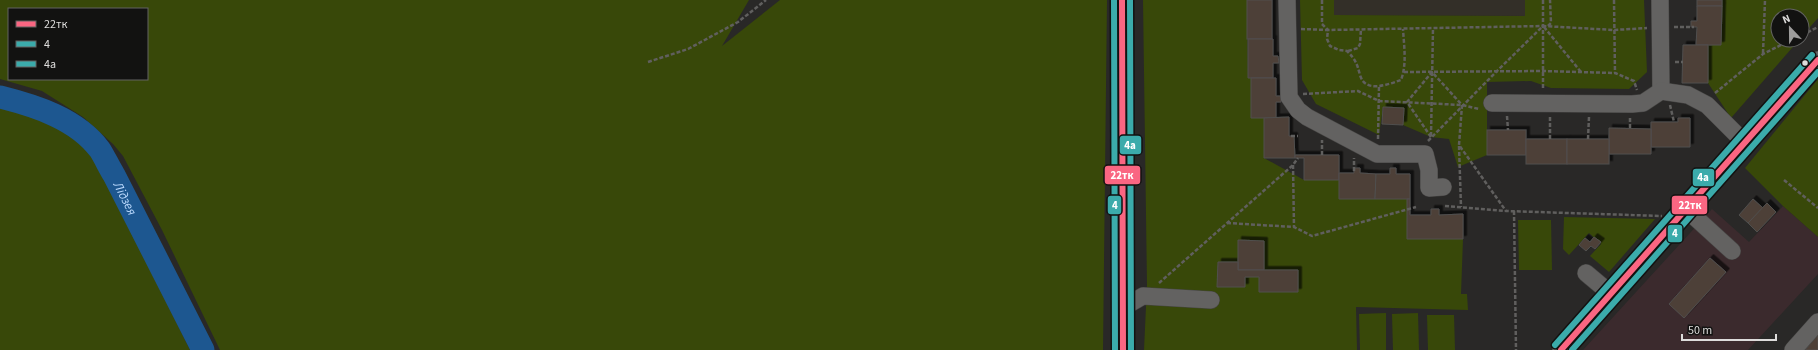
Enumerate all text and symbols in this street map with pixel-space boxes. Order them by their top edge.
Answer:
legend [8,8,148,80]
north arrow [1770,8,1810,48]
text: N [1780,11,1793,28]
text: 22тк [44,16,67,33]
text: 4 [44,36,50,53]
text: 4а [44,56,56,73]
unlabelled marker [1800,58,1810,68]
line badge: 4а [1119,135,1142,155]
text: 4а [1124,138,1136,153]
line badge: 22тк [1104,165,1141,185]
text: 22тк [1110,168,1134,183]
line badge: 4а [1692,168,1715,187]
text: 4а [1697,170,1709,185]
water label: Лідзея [108,178,141,219]
line badge: 4 [1107,195,1122,215]
line badge: 22тк [1671,195,1708,215]
text: 4 [1112,198,1118,213]
text: 22тк [1678,198,1702,213]
line badge: 4 [1667,224,1683,243]
text: 4 [1672,226,1678,241]
scale bar [1682,316,1776,342]
text: 50 m [1688,322,1712,339]

